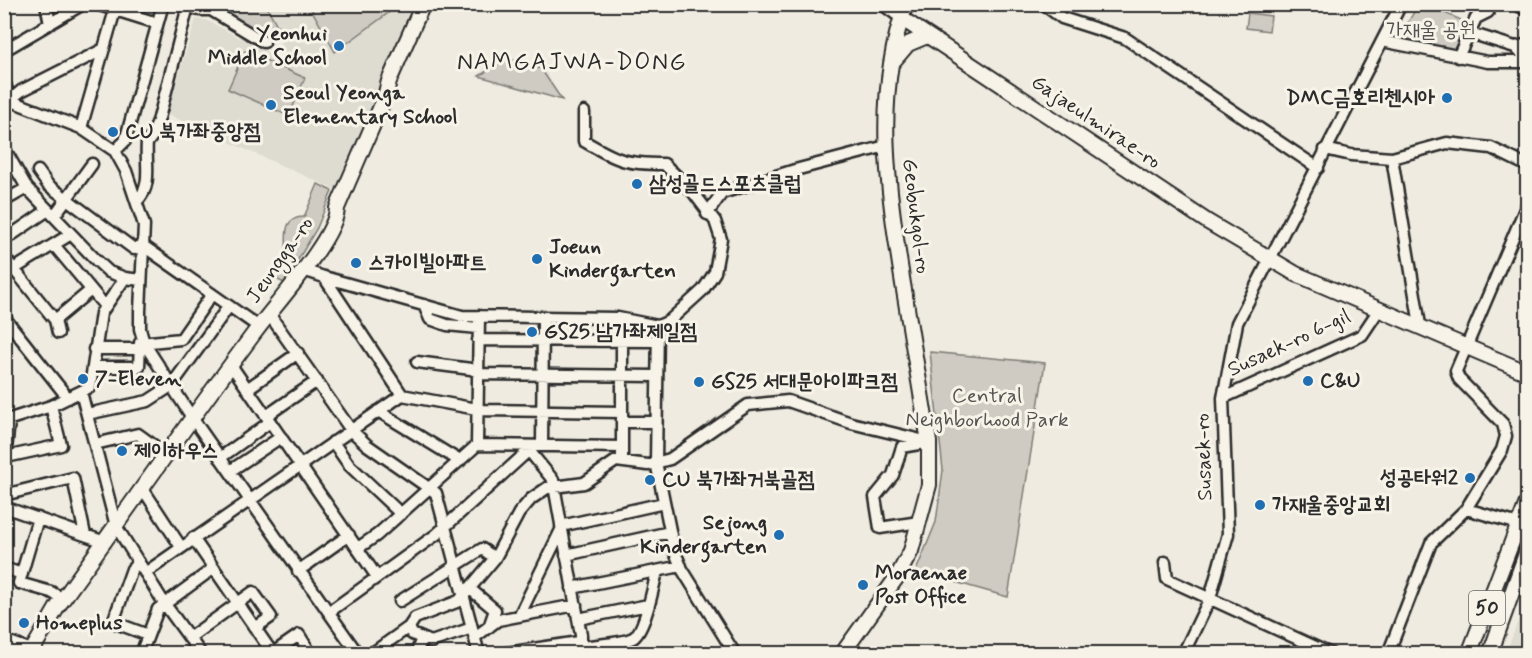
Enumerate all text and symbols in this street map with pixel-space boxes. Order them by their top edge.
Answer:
park label: 가재울 공원 [1386,16,1476,44]
place label: Yeonhui Middle School [208,20,327,72]
marker: Yeonhui Middle School [332,39,346,53]
district label: NAMGAJWA-DONG [457,47,687,78]
street label: Gajaeulmirae-ro [1026,68,1166,176]
place label: Seoul Yeonga Elementary School [283,79,458,131]
place label: DMC금호리첸시아 [1286,84,1435,112]
marker: DMC금호리첸시아 [1440,91,1454,105]
marker: Seoul Yeonga Elementary School [264,98,278,112]
place label: CU 북가좌중앙점 [125,118,261,146]
marker: CU 북가좌중앙점 [106,125,120,139]
street label: Geobukgol-ro [895,157,937,275]
place label: 삼성골드스포츠클럽 [649,170,801,198]
marker: 삼성골드스포츠클럽 [630,177,644,191]
street label: Jeungga-ro [240,211,321,310]
place label: Joeun Kindergarten [549,233,676,287]
place label: 스카이빌아파트 [368,249,486,277]
marker: Joeun Kindergarten [530,252,544,266]
marker: 스카이빌아파트 [349,256,363,270]
street label: Susaek-ro 6-gil [1223,302,1355,384]
place label: GS25 남가좌제일점 [544,318,697,346]
marker: GS25 남가좌제일점 [525,325,539,339]
place label: 7-Eleven [95,365,182,393]
place label: C&U [1320,367,1361,395]
place label: GS25 서대문아이파크점 [711,368,898,396]
marker: 7-Eleven [76,372,90,386]
marker: C&U [1301,374,1315,388]
marker: GS25 서대문아이파크점 [692,375,706,389]
park label: Central Neighborhood Park [905,382,1069,434]
street label: Susaek-ro [1188,413,1220,501]
place label: 제이하우스 [134,437,219,465]
marker: 제이하우스 [115,444,129,458]
place label: 성공타워2 [1380,464,1459,492]
place label: CU 북가좌거북골점 [662,466,815,494]
marker: 성공타워2 [1463,471,1477,485]
marker: CU 북가좌거북골점 [643,473,657,487]
place label: 가재울중앙교회 [1272,491,1390,519]
marker: 가재울중앙교회 [1253,498,1267,512]
place label: Sejong Kindergarten [640,509,767,563]
marker: Sejong Kindergarten [772,528,786,542]
place label: Moraenae Post Office [875,559,967,611]
marker: Moraenae Post Office [856,578,870,592]
road number: 50 [1469,591,1505,625]
place label: Homeplus [36,609,123,637]
marker: Homeplus [17,616,31,630]

